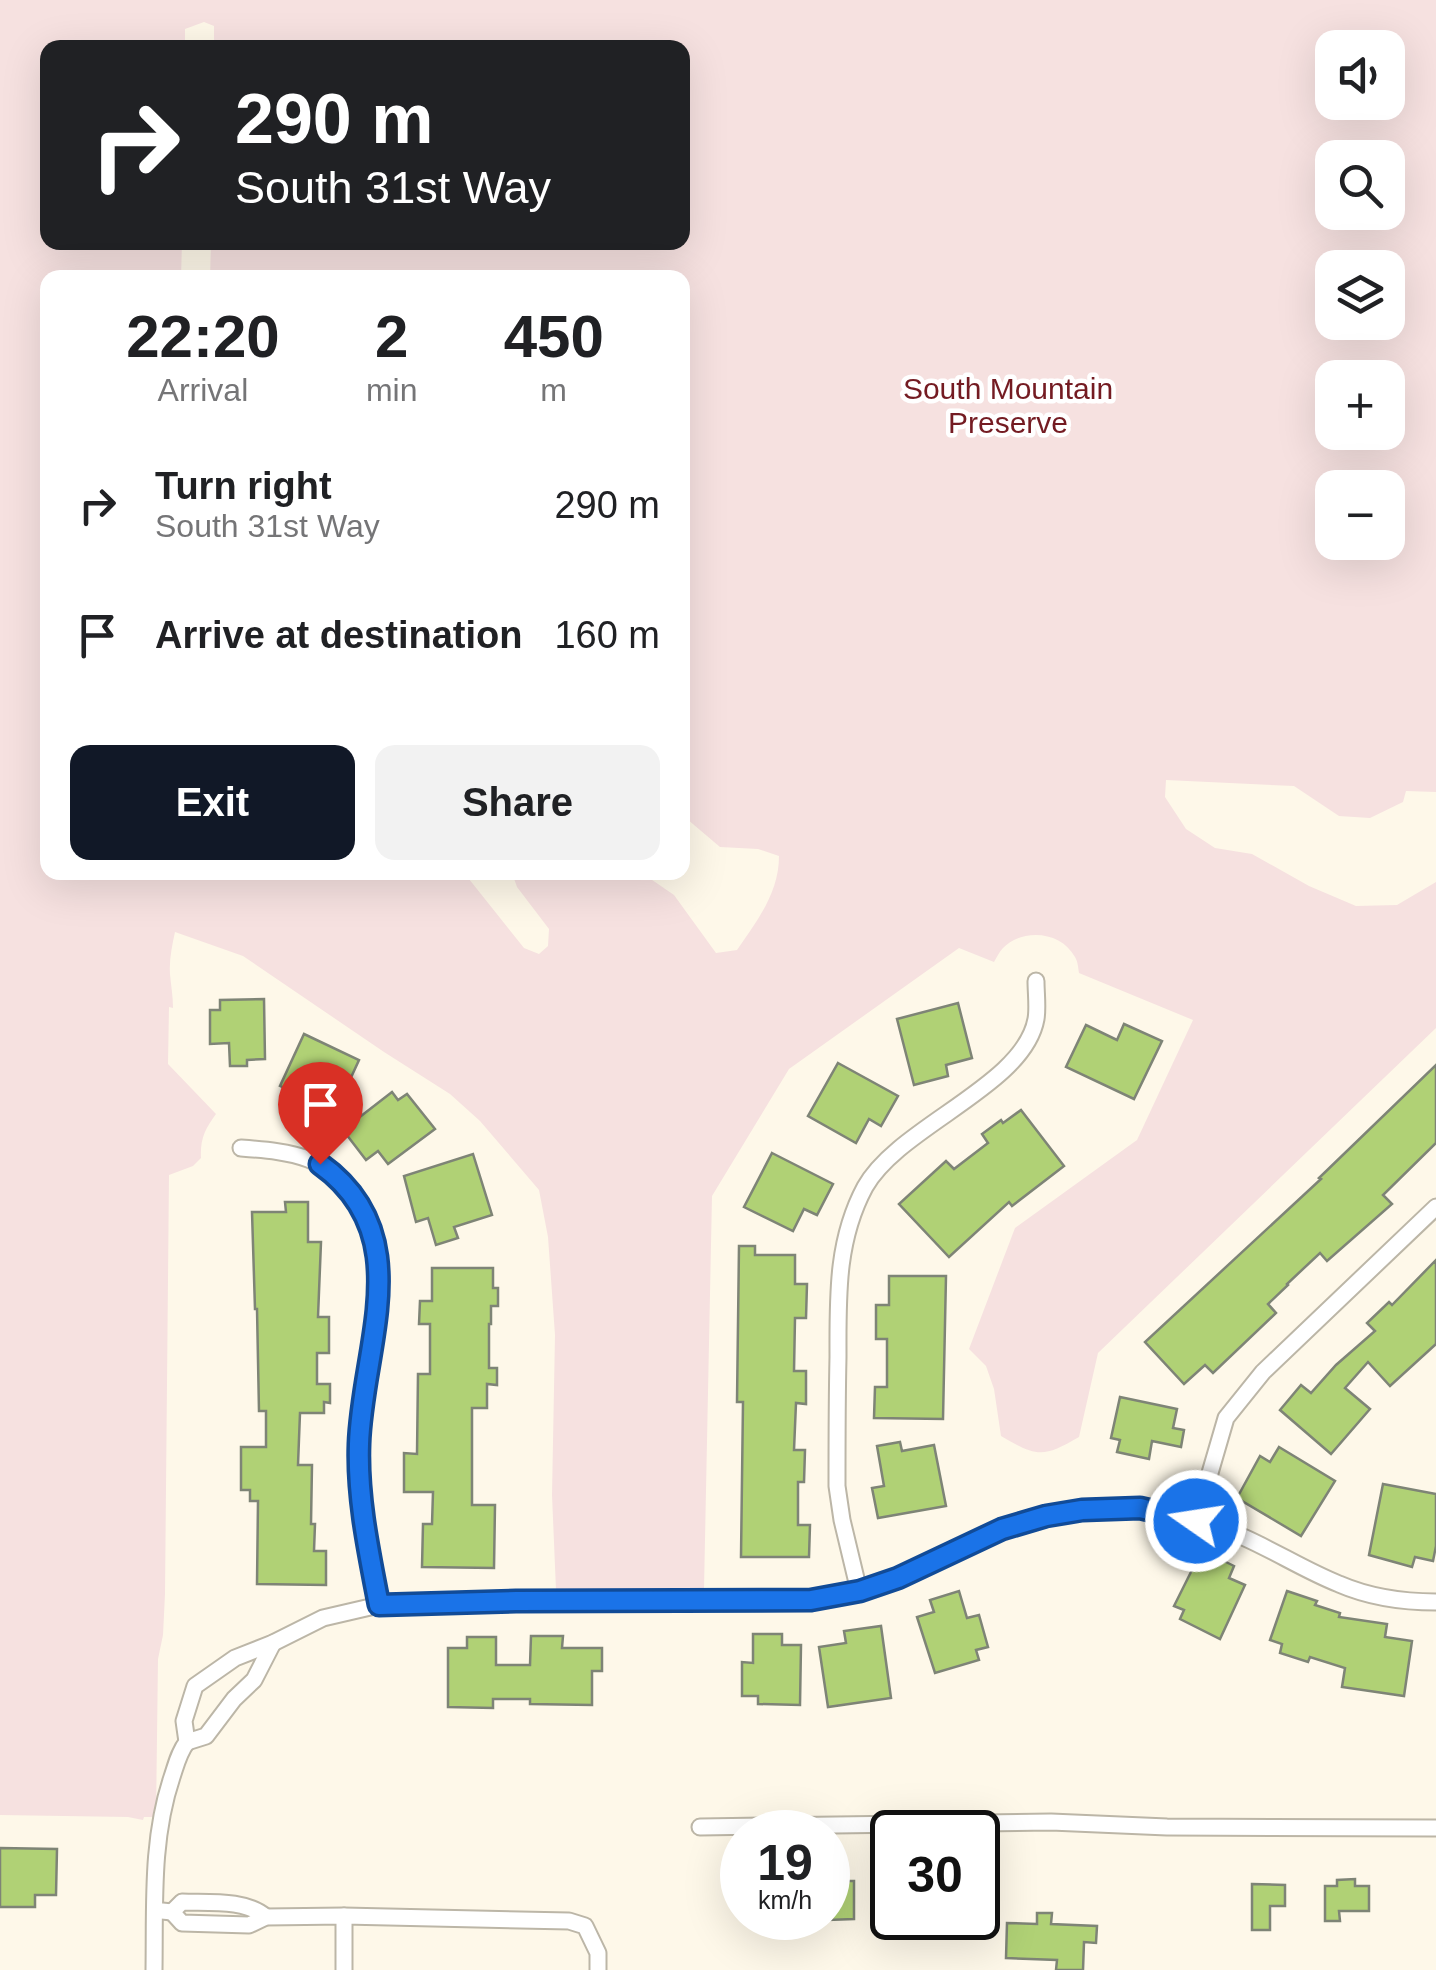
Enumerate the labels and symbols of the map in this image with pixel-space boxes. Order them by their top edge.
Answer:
park label: South Mountain Preserve [903,372,1113,439]
pin [278,1062,363,1165]
position arrow [1144,1469,1248,1573]
speed limit sign: 30 [870,1810,1000,1940]

